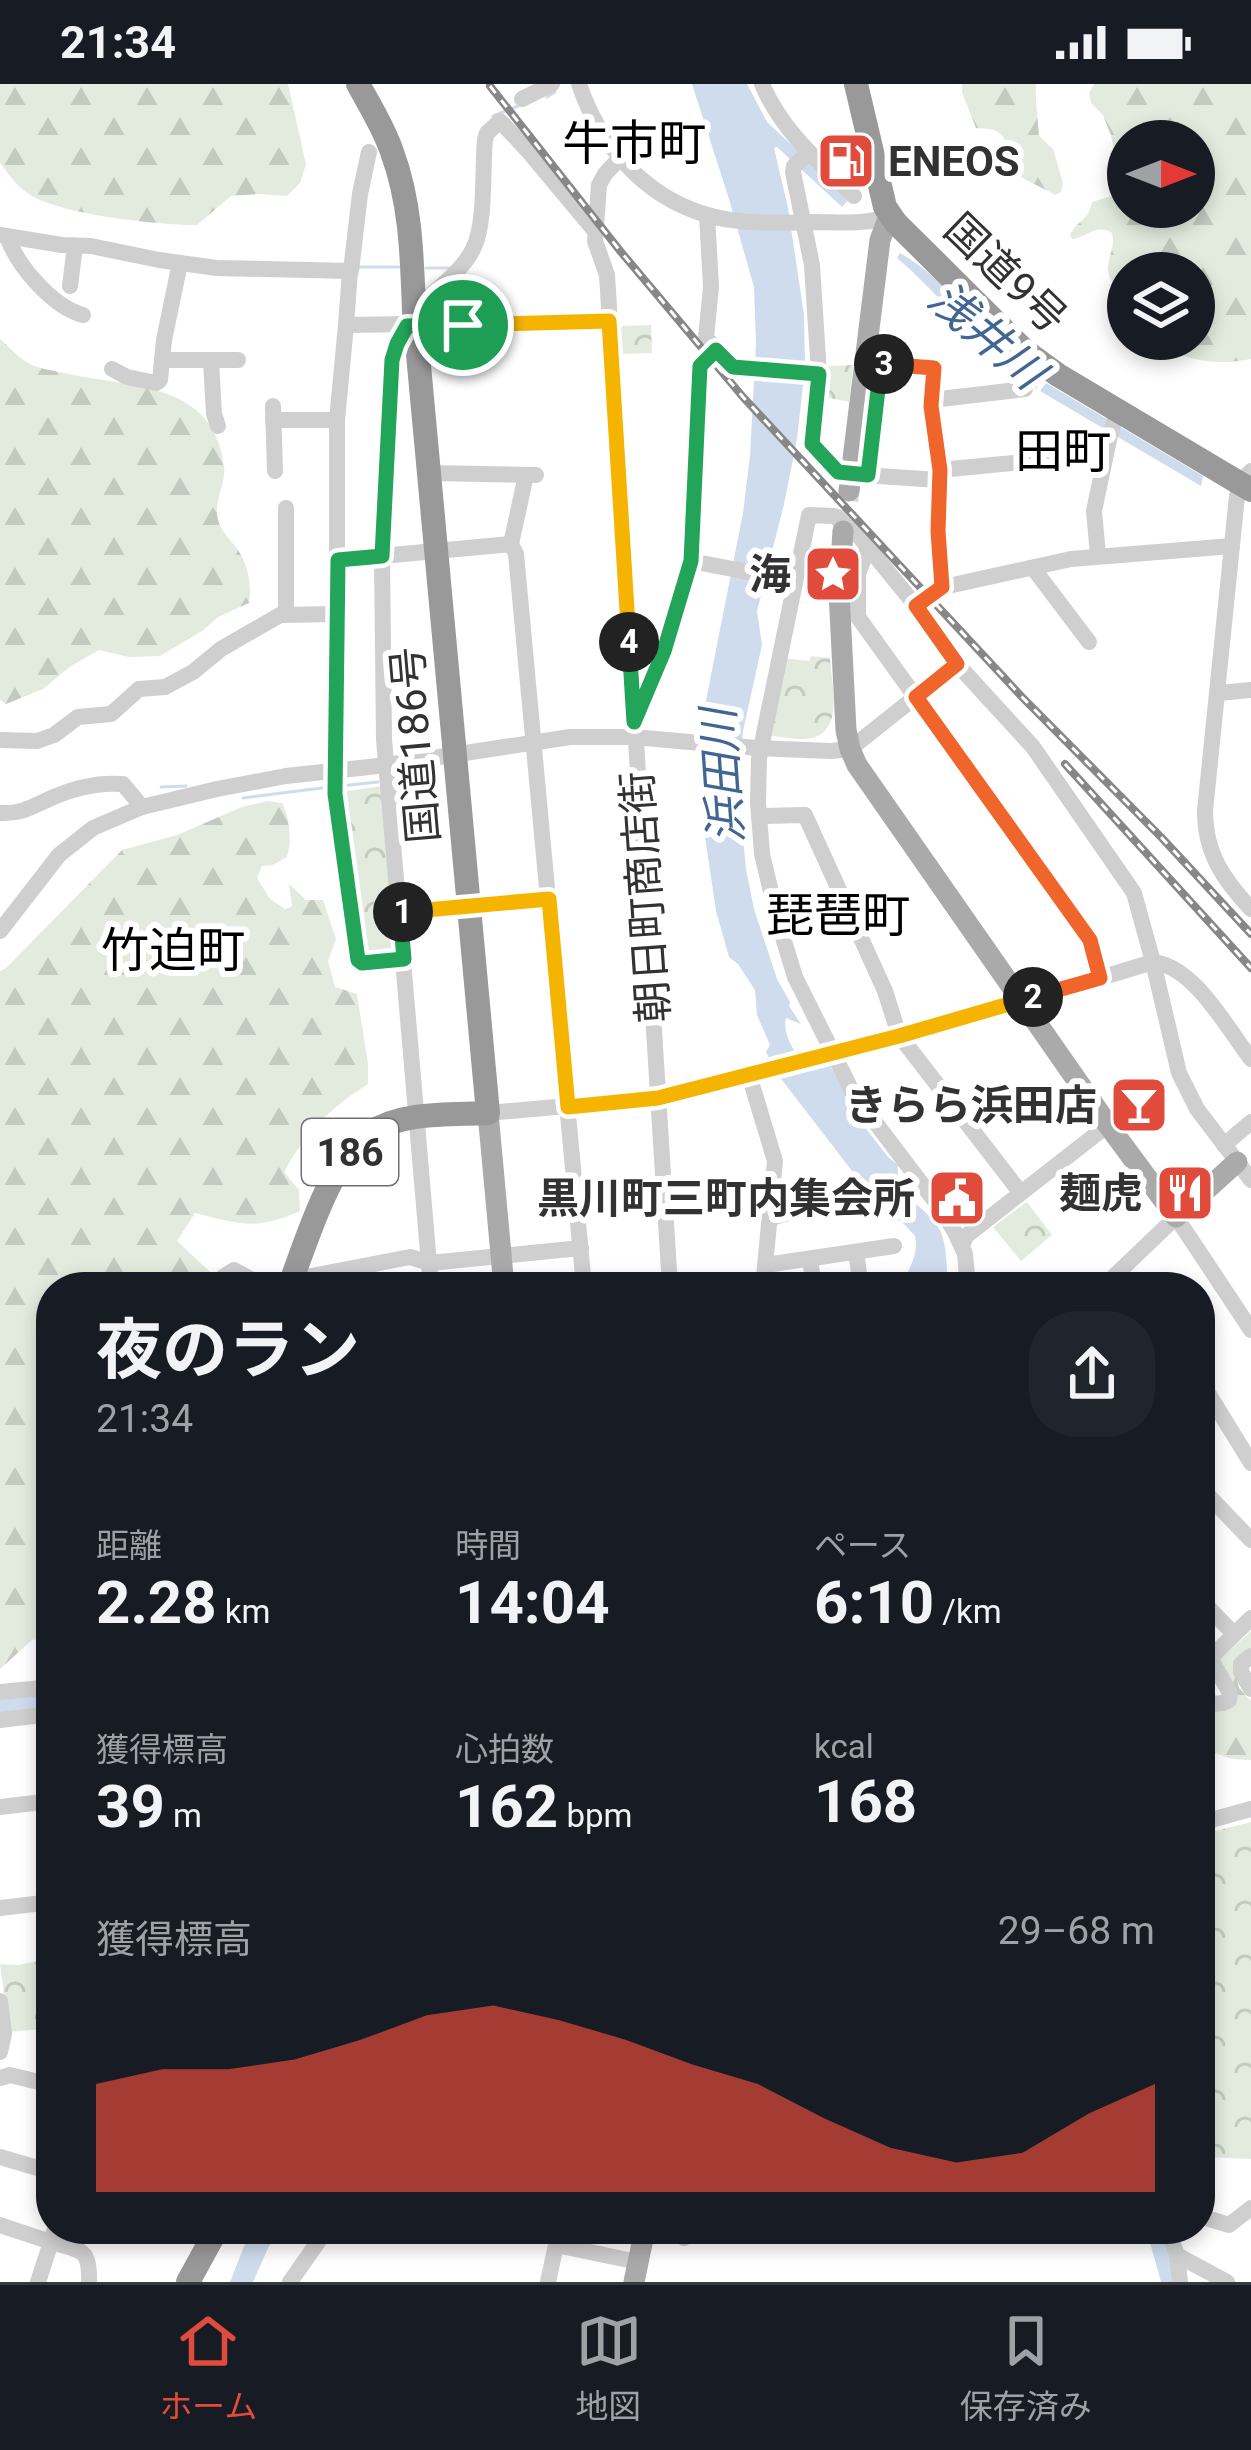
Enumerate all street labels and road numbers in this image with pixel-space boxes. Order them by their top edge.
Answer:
street label: 国道9号 [935,204,1076,343]
street label: 国道186号 [383,645,448,845]
street label: 朝日町商店街 [612,770,679,1024]
road number: 186 [302,1119,398,1185]

